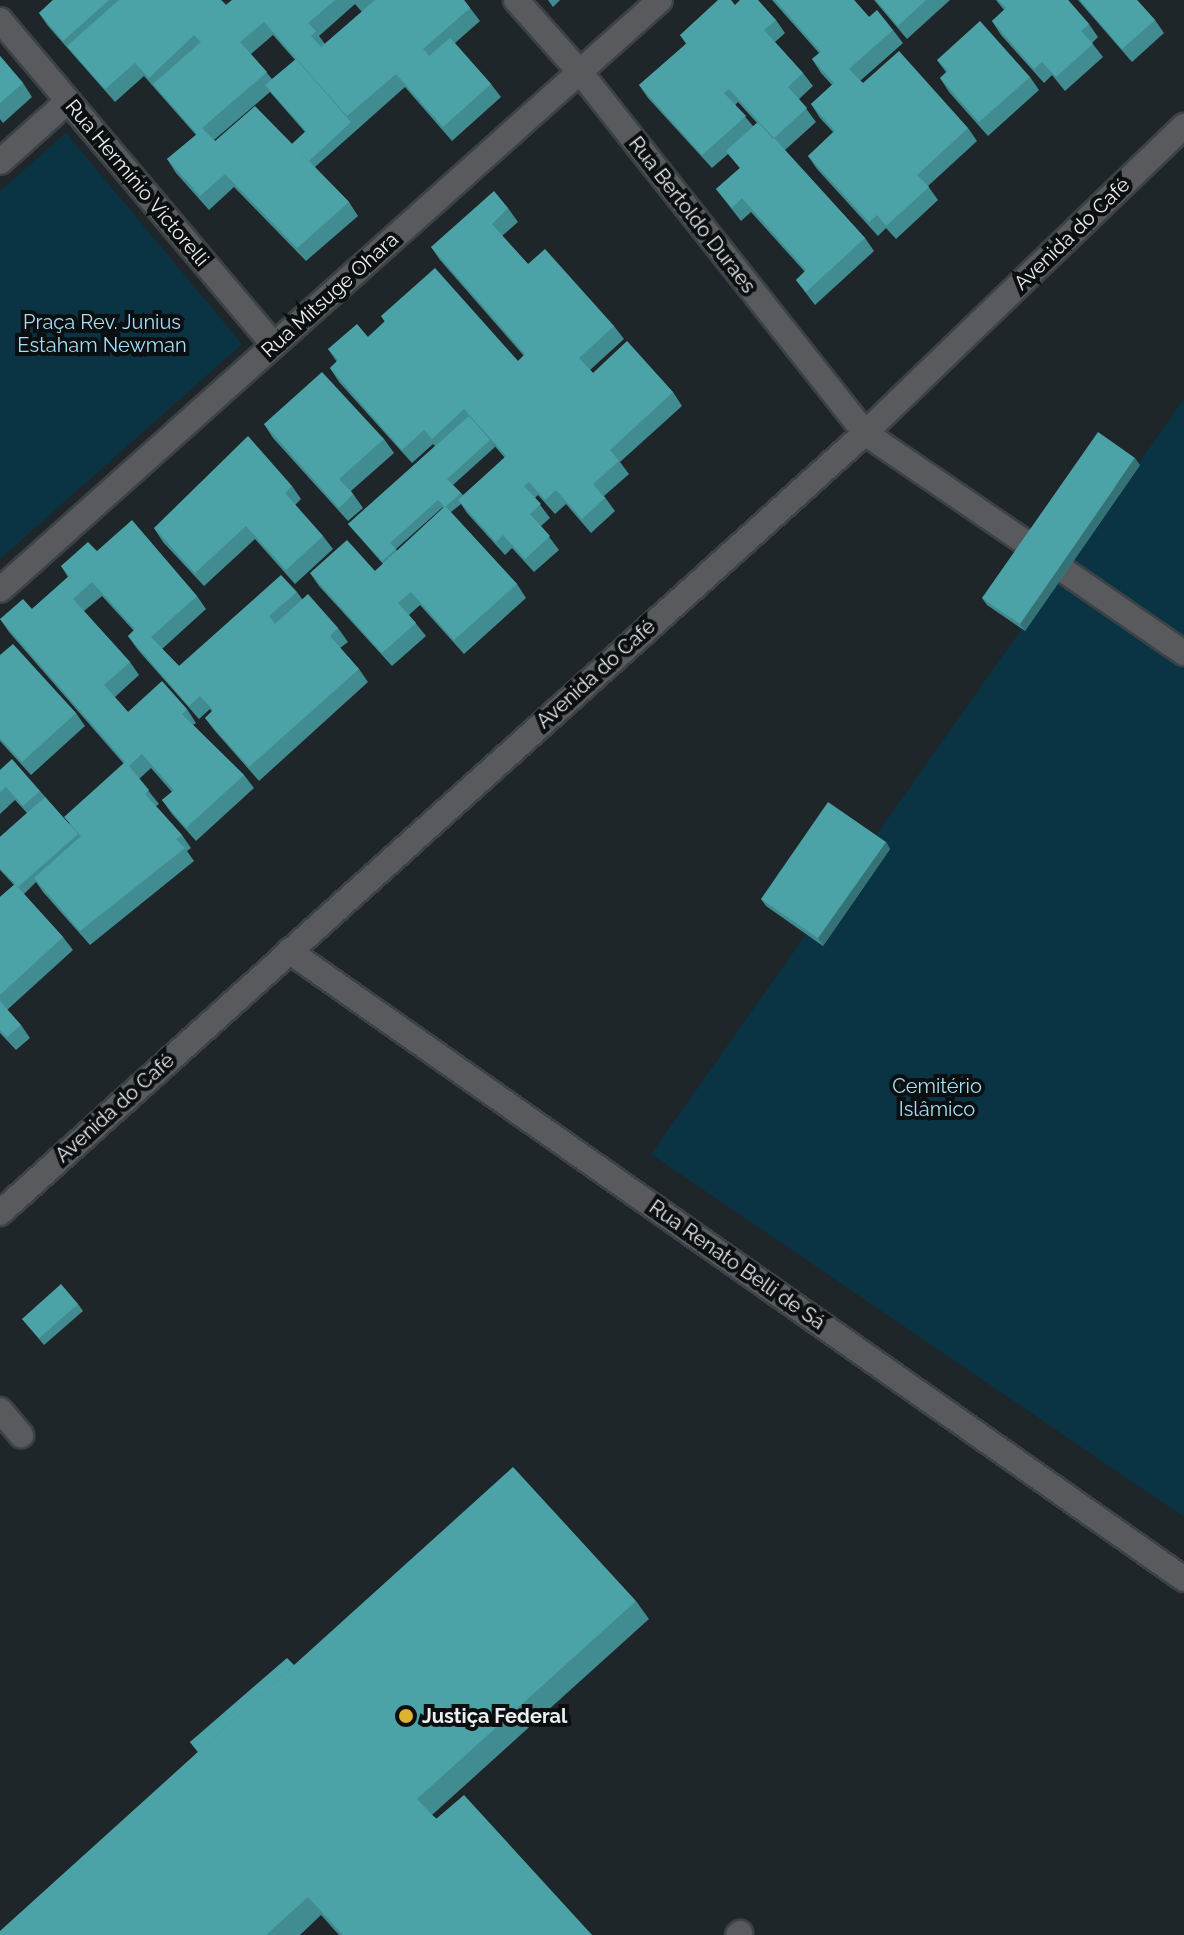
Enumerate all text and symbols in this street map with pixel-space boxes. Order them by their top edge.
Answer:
street label: Rua Hermínio Victorelli [60,94,214,272]
street label: Rua Bertoldo Duraes [624,132,760,298]
street label: Avenida do Café [1009,173,1135,295]
street label: Rua Mitsuge Ohara [257,227,403,363]
park label: Praça Rev. Junius Estaham Newman [17,310,187,357]
street label: Avenida do Café [532,614,660,734]
street label: Avenida do Café [51,1048,179,1168]
park label: Cemitério Islâmico [892,1074,982,1121]
street label: Rua Renato Belli de Sá [645,1195,829,1335]
place label: Justiça Federal [422,1704,567,1728]
marker: Justiça Federal [397,1707,415,1725]

